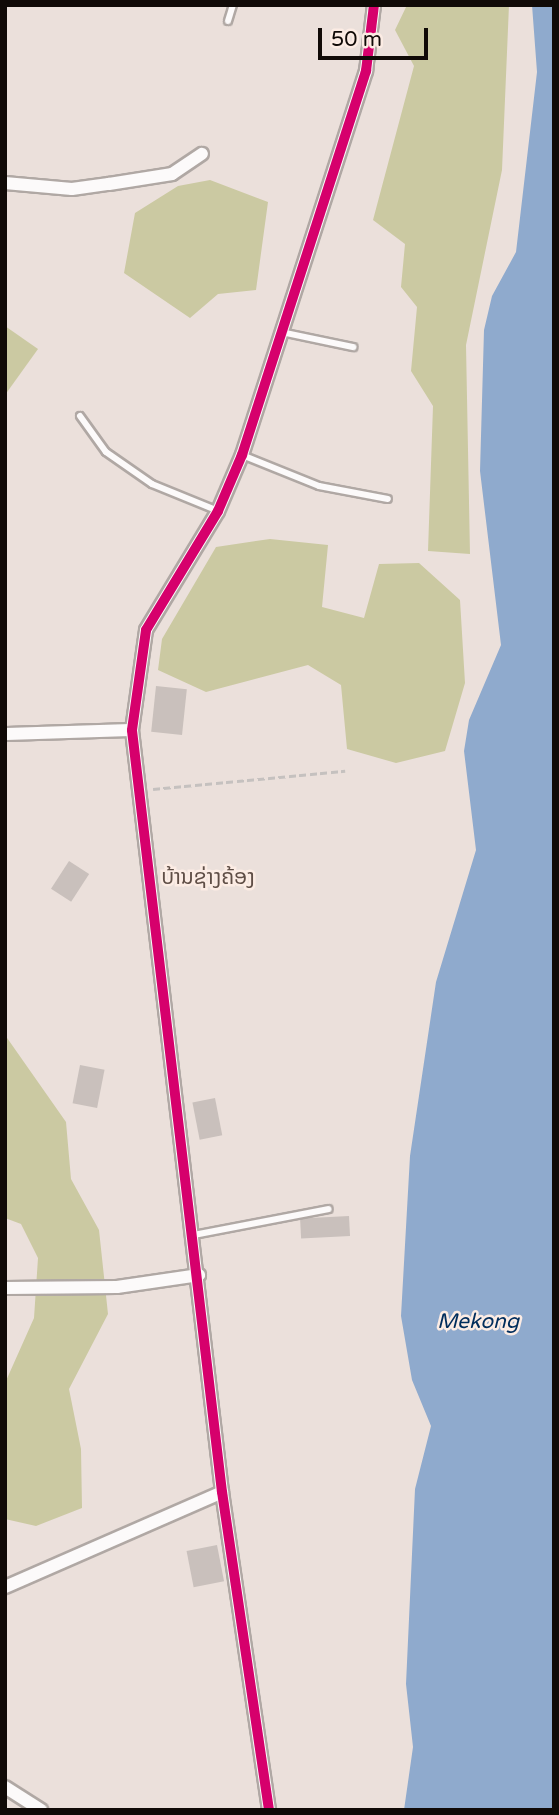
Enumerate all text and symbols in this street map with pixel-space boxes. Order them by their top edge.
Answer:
scale bar [321,14,431,58]
text: 50 m [331,27,382,52]
district label: ບ້ານຊ່າງຄ້ອງ [161,865,255,891]
water label: Mekong [437,1309,519,1335]

